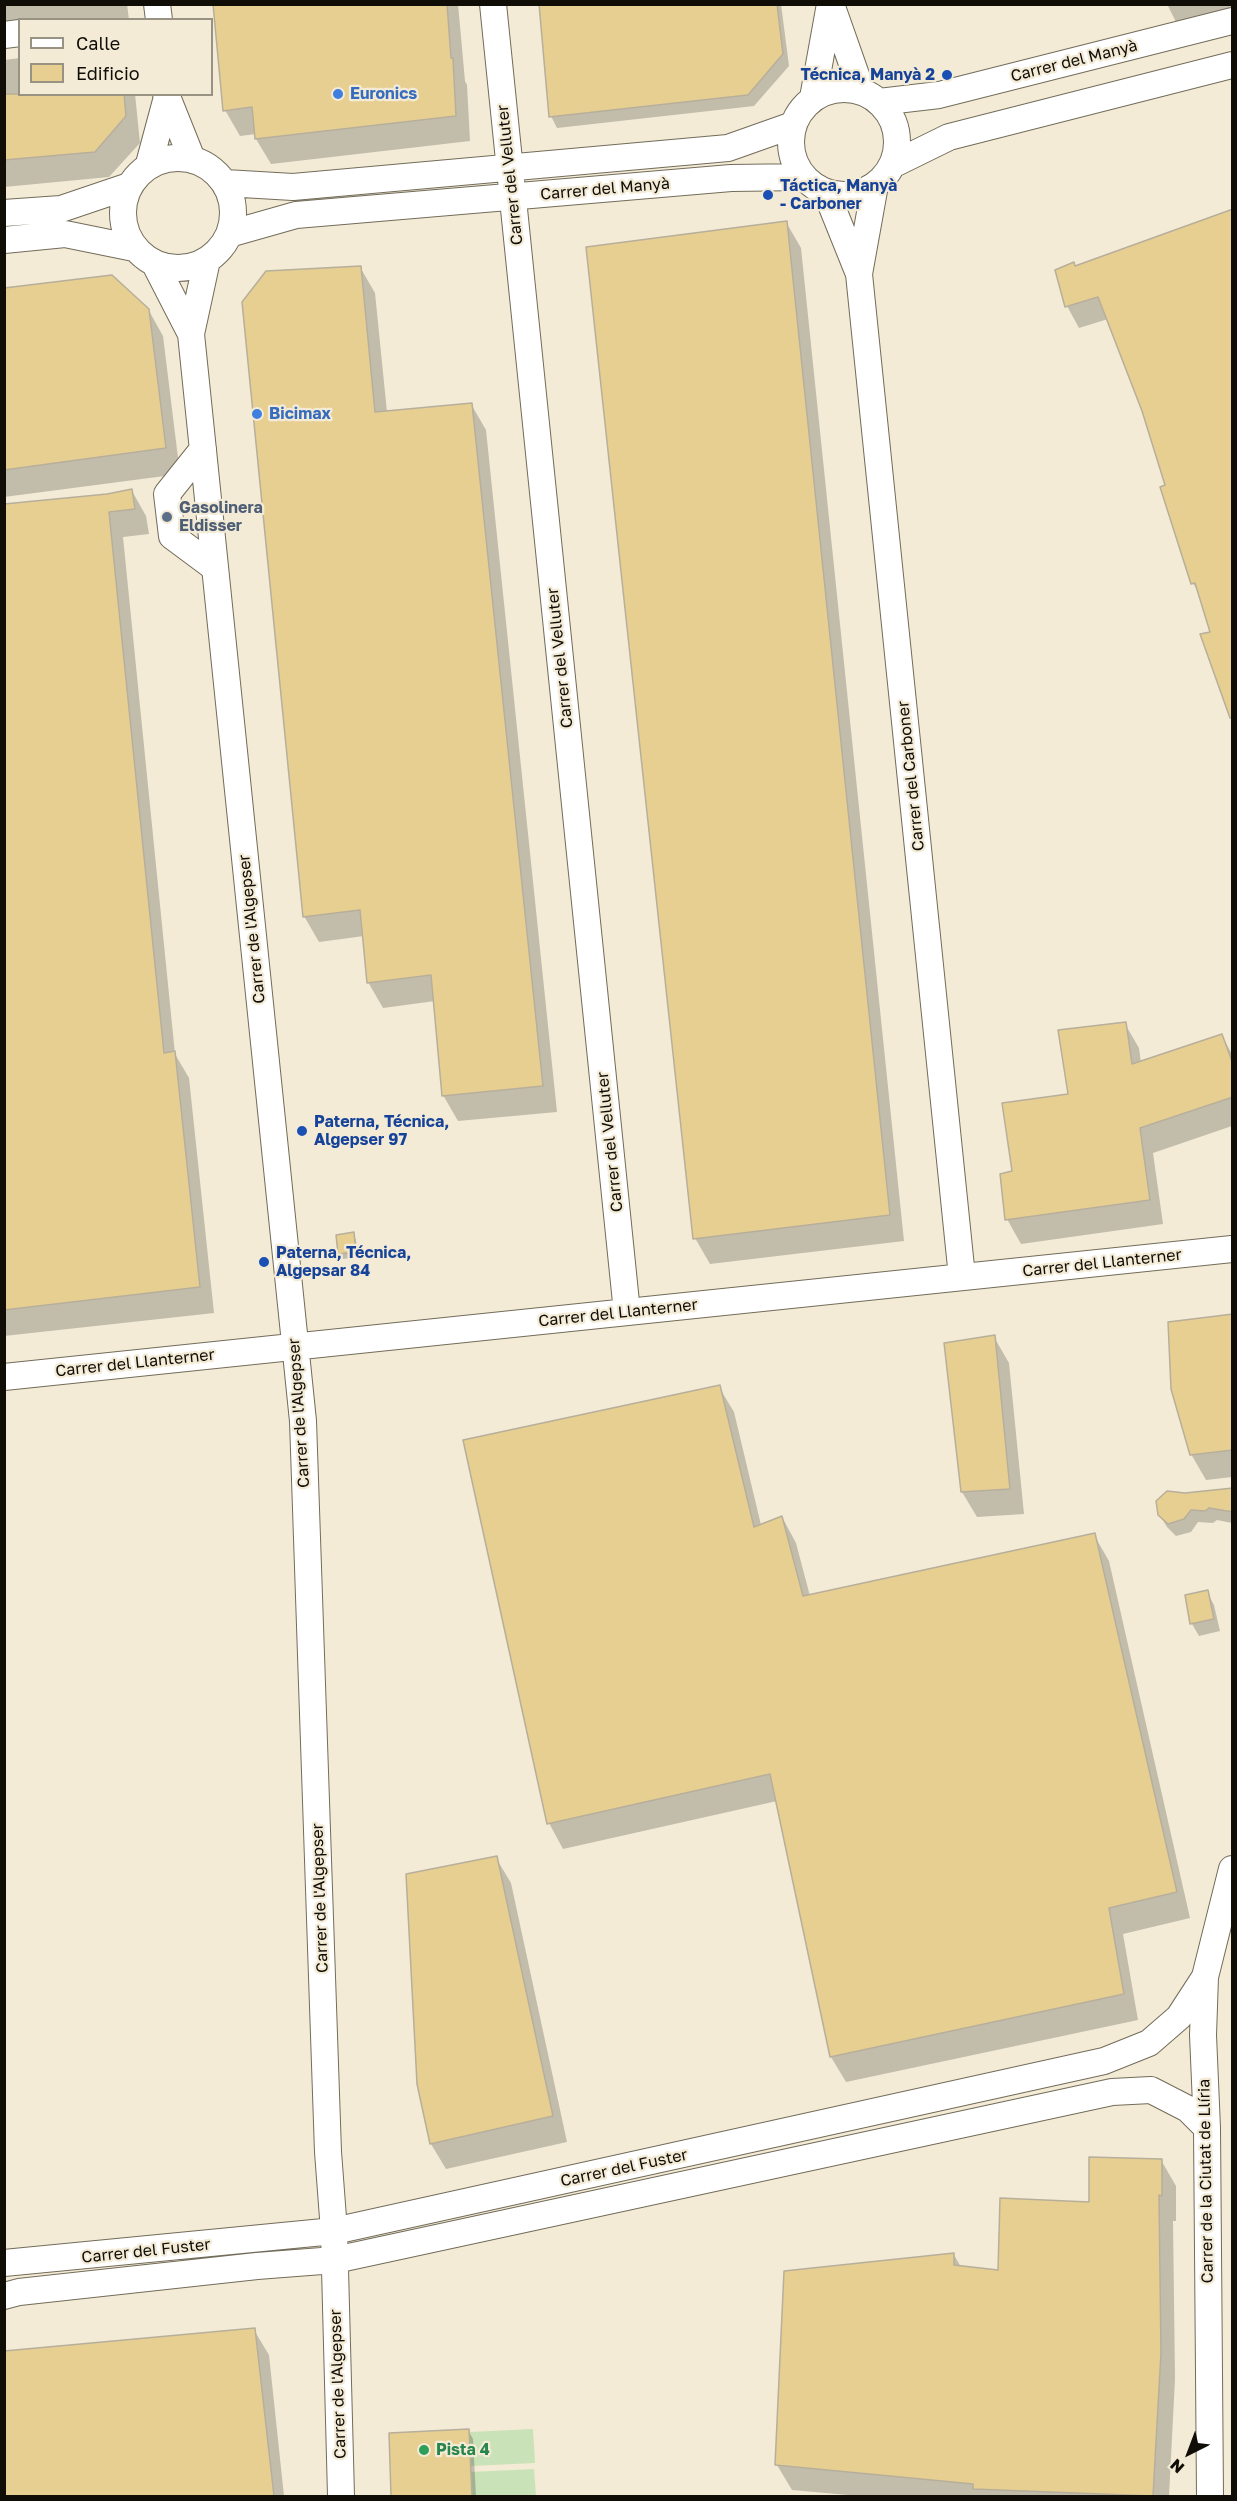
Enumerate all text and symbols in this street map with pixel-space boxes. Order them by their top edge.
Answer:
legend [18,18,213,96]
text: Calle [76,32,120,54]
street label: Carrer del Manyà [1009,36,1139,86]
text: Edificio [76,62,140,84]
place label: Técnica, Manyà 2 [801,65,935,85]
marker: Técnica, Manyà 2 [940,68,954,82]
place label: Euronics [350,84,417,104]
marker: Euronics [331,87,345,101]
street label: Carrer del Velluter [493,104,527,246]
street label: Carrer del Manyà [539,174,671,204]
place label: Táctica, Manyà - Carboner [780,176,897,214]
marker: Táctica, Manyà - Carboner [761,188,775,202]
place label: Bicimax [269,404,331,424]
marker: Bicimax [250,407,264,421]
place label: Gasolinera Eldisser [179,498,263,536]
marker: Gasolinera Eldisser [160,510,174,524]
street label: Carrer del Velluter [543,587,577,729]
street label: Carrer del Carboner [894,700,928,852]
street label: Carrer de l'Algepser [235,853,269,1005]
street label: Carrer del Velluter [593,1071,627,1213]
place label: Paterna, Técnica, Algepser 97 [314,1112,449,1150]
marker: Paterna, Técnica, Algepser 97 [295,1124,309,1138]
place label: Paterna, Técnica, Algepsar 84 [276,1243,411,1281]
street label: Carrer del Llanterner [1021,1245,1183,1281]
marker: Paterna, Técnica, Algepsar 84 [257,1255,271,1269]
street label: Carrer del Llanterner [537,1295,699,1331]
street label: Carrer de l'Algepser [284,1338,314,1488]
street label: Carrer del Llanterner [54,1345,216,1381]
street label: Carrer de l'Algepser [308,1823,332,1973]
street label: Carrer de la Ciutat de Llíria [1195,2079,1217,2283]
street label: Carrer del Fuster [559,2145,689,2191]
street label: Carrer del Fuster [81,2235,211,2267]
street label: Carrer de l'Algepser [326,2309,350,2459]
north arrow [1159,2423,1219,2483]
place label: Pista 4 [436,2440,490,2460]
marker: Pista 4 [417,2443,431,2457]
text: N [1166,2455,1188,2478]

